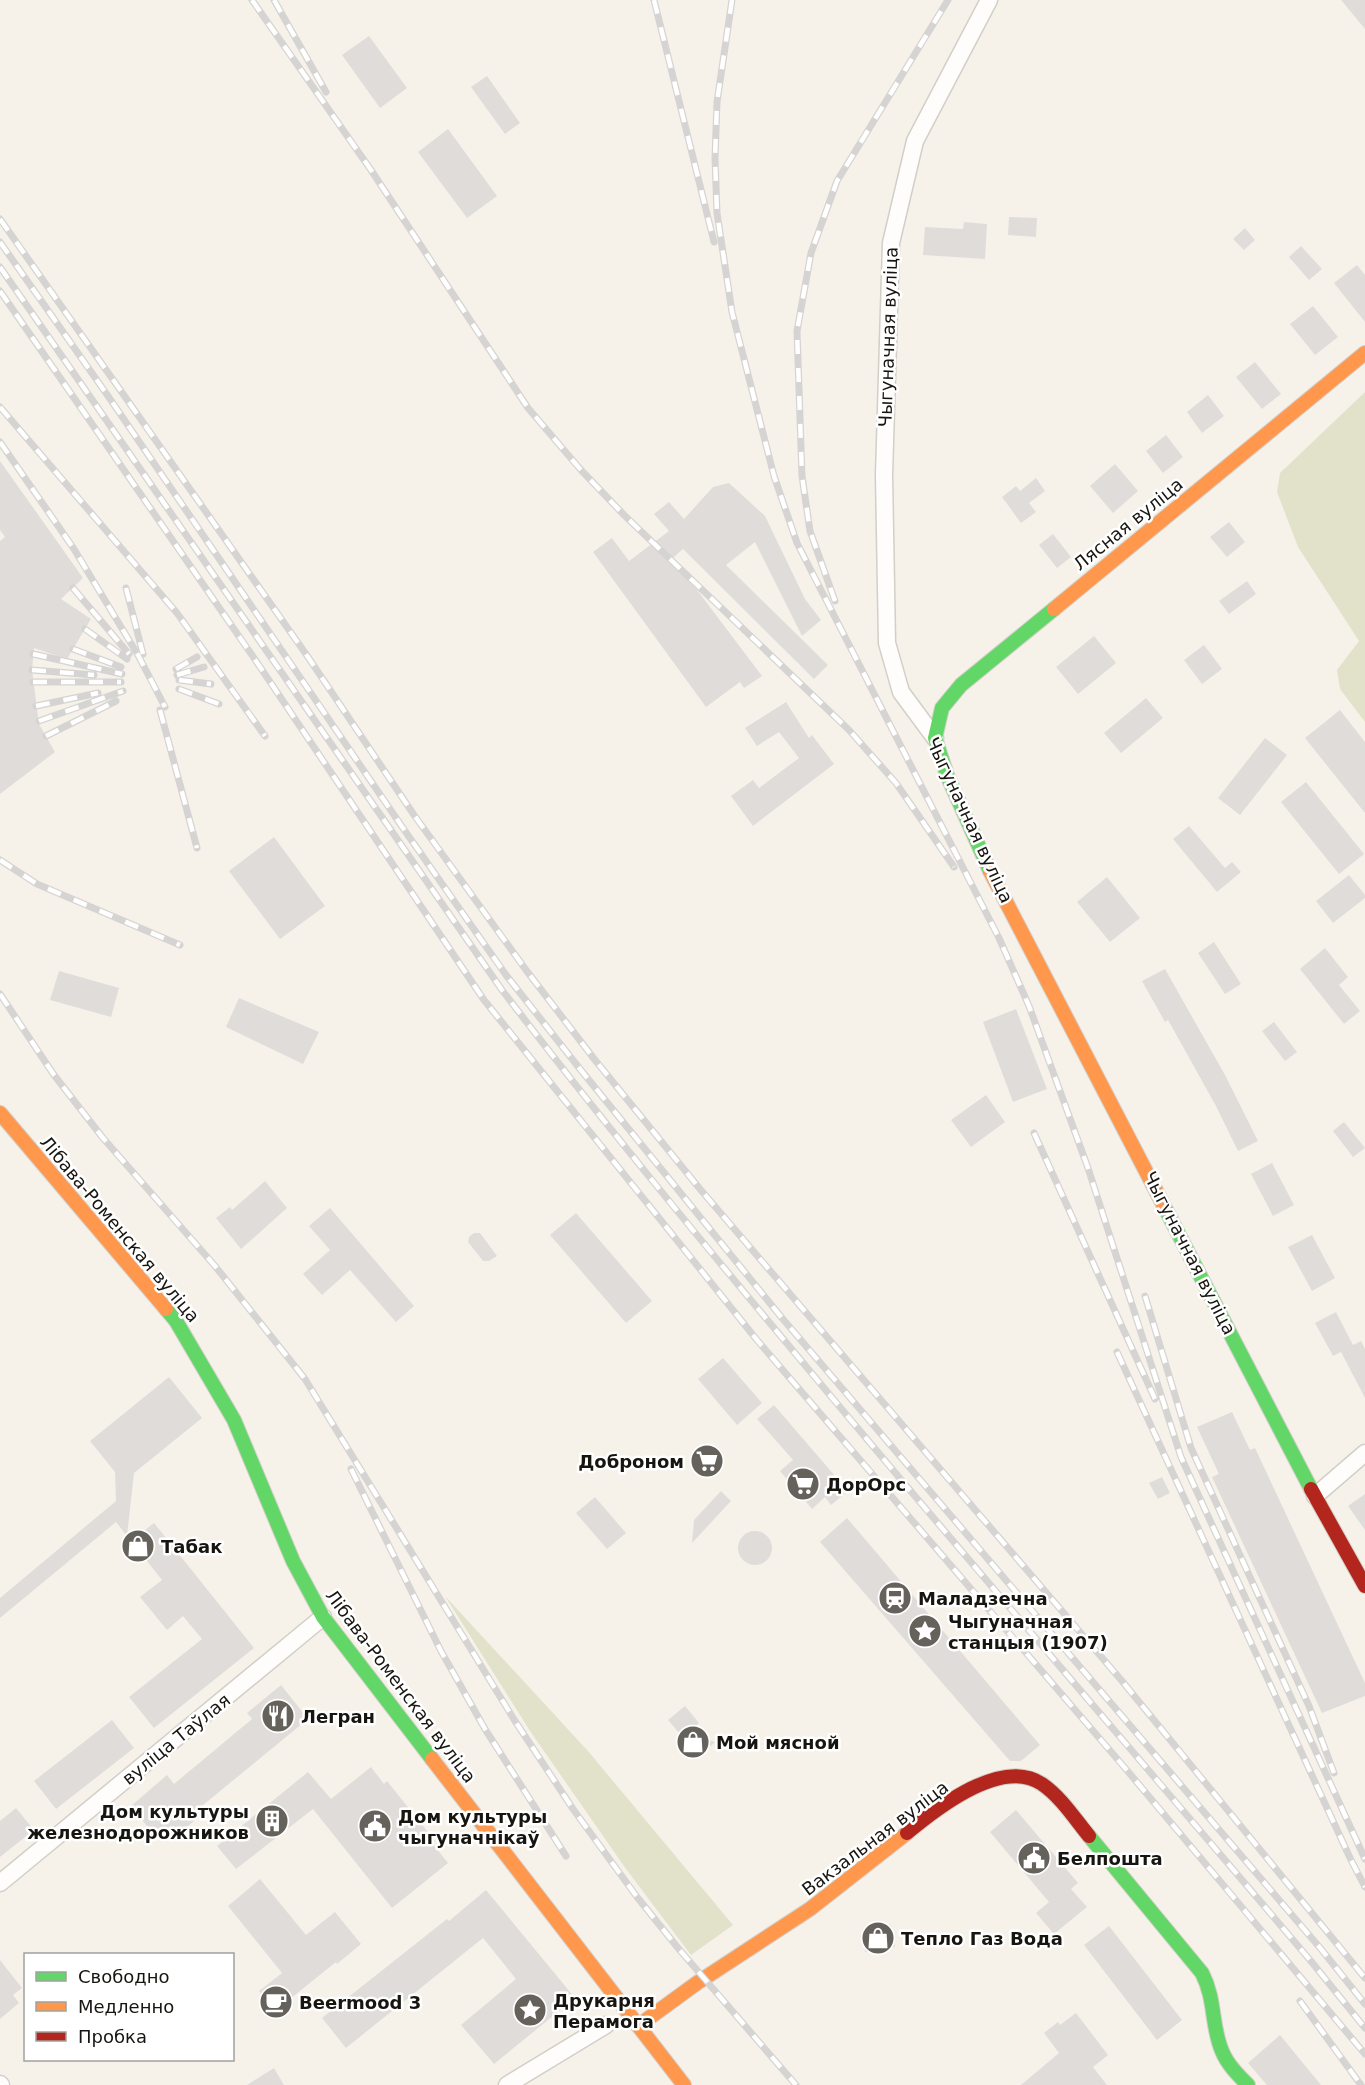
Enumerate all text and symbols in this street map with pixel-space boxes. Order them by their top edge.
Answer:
street label: Чыгуначная вуліца [874,246,902,428]
street label: Лясная вуліца [1069,473,1187,575]
street label: Чыгуначная вуліца [922,734,1018,906]
street label: Лібава-Роменская вуліца [36,1132,204,1326]
street label: Чыгуначная вуліца [1140,1168,1240,1338]
supermarket icon: Доброном [689,1443,725,1479]
place label: Доброном [578,1451,684,1472]
supermarket icon: ДорОрс [785,1466,821,1502]
place label: ДорОрс [826,1474,906,1495]
shop icon: Табак [120,1528,156,1564]
place label: Табак [161,1536,222,1557]
station icon: Маладзечна [877,1580,913,1616]
street label: Лібава-Роменская вуліца [321,1585,481,1787]
place label: Маладзечна [918,1588,1048,1609]
place label: Чыгуначная станцыя (1907) [948,1611,1108,1653]
place icon: Чыгуначная станцыя (1907) [907,1613,943,1649]
street label: вуліца Таўлая [118,1689,234,1789]
restaurant icon: Легран [260,1698,296,1734]
place label: Легран [301,1706,375,1727]
shop icon: Мой мясной [675,1724,711,1760]
place label: Мой мясной [716,1732,840,1753]
street label: Вакзальная вуліца [798,1776,952,1900]
place label: Дом культуры железнодорожников [27,1801,249,1843]
building icon: Дом культуры железнодорожников [254,1803,290,1839]
place label: Дом культуры чыгуначнікаў [398,1806,547,1848]
public building icon: Дом культуры чыгуначнікаў [357,1808,393,1844]
public building icon: Белпошта [1016,1840,1052,1876]
place label: Белпошта [1057,1848,1163,1869]
shop icon: Тепло Газ Вода [860,1920,896,1956]
place label: Тепло Газ Вода [901,1928,1063,1949]
legend [24,1953,234,2061]
text: Свободно [78,1966,170,1987]
cafe icon: Beermood 3 [258,1984,294,2020]
place label: Друкарня Перамога [553,1990,655,2032]
place label: Beermood 3 [299,1992,421,2013]
place icon: Друкарня Перамога [512,1992,548,2028]
text: Медленно [78,1996,174,2017]
text: Пробка [78,2026,147,2047]

